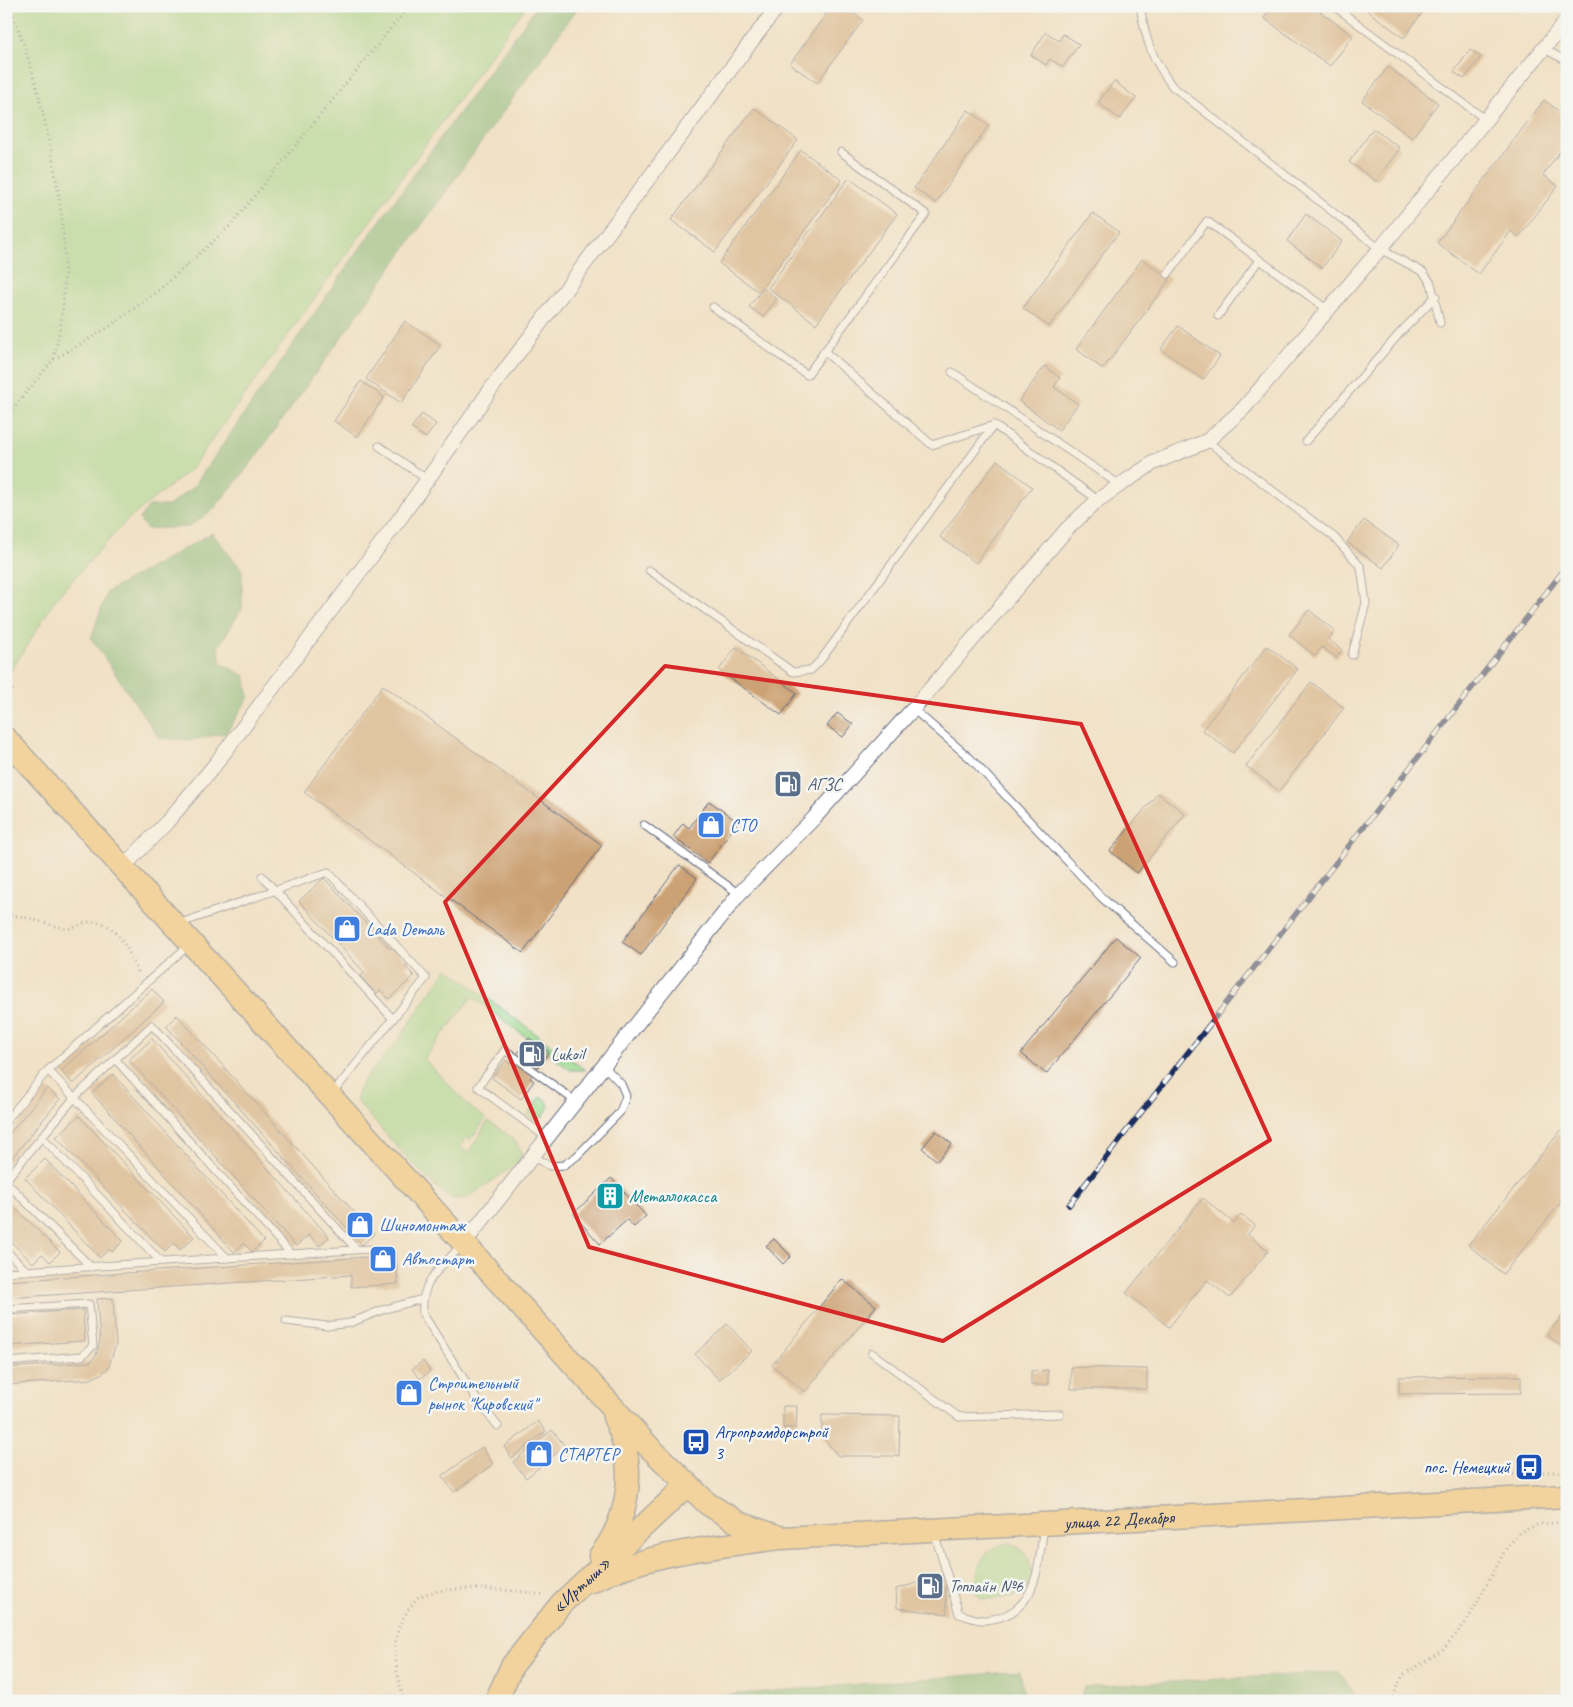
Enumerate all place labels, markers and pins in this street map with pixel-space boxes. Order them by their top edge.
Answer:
fuel station icon: АГЗС [773,769,803,799]
place label: АГЗС [807,773,844,795]
shop icon: СТО [696,810,726,840]
place label: СТО [730,814,758,836]
shop icon: Lada Dеталь [332,914,362,944]
place label: Lada Dеталь [366,918,445,940]
fuel station icon: Lukoil [517,1039,547,1069]
place label: Lukoil [551,1043,587,1065]
building icon: Металлокасса [595,1181,625,1211]
place label: Металлокасса [629,1185,718,1207]
shop icon: Шиномонтаж [345,1210,375,1240]
place label: Шиномонтаж [379,1214,467,1236]
shop icon: Автостарт [368,1244,398,1274]
place label: Автостарт [402,1248,475,1270]
place label: Строительный рынок "Кировский" [428,1372,541,1415]
shop icon: Строительный рынок "Кировский" [394,1378,424,1408]
place label: Агропромдорстрой 3 [715,1421,829,1464]
bus stop icon: Агропромдорстрой 3 [681,1427,711,1457]
shop icon: СТАРТЕР [524,1439,554,1469]
place label: СТАРТЕР [558,1443,622,1465]
bus stop icon: пос. Немецкий [1514,1452,1544,1482]
place label: пос. Немецкий [1424,1456,1511,1478]
fuel station icon: Топлайн №6 [915,1571,945,1601]
place label: Топлайн №6 [949,1575,1024,1597]

